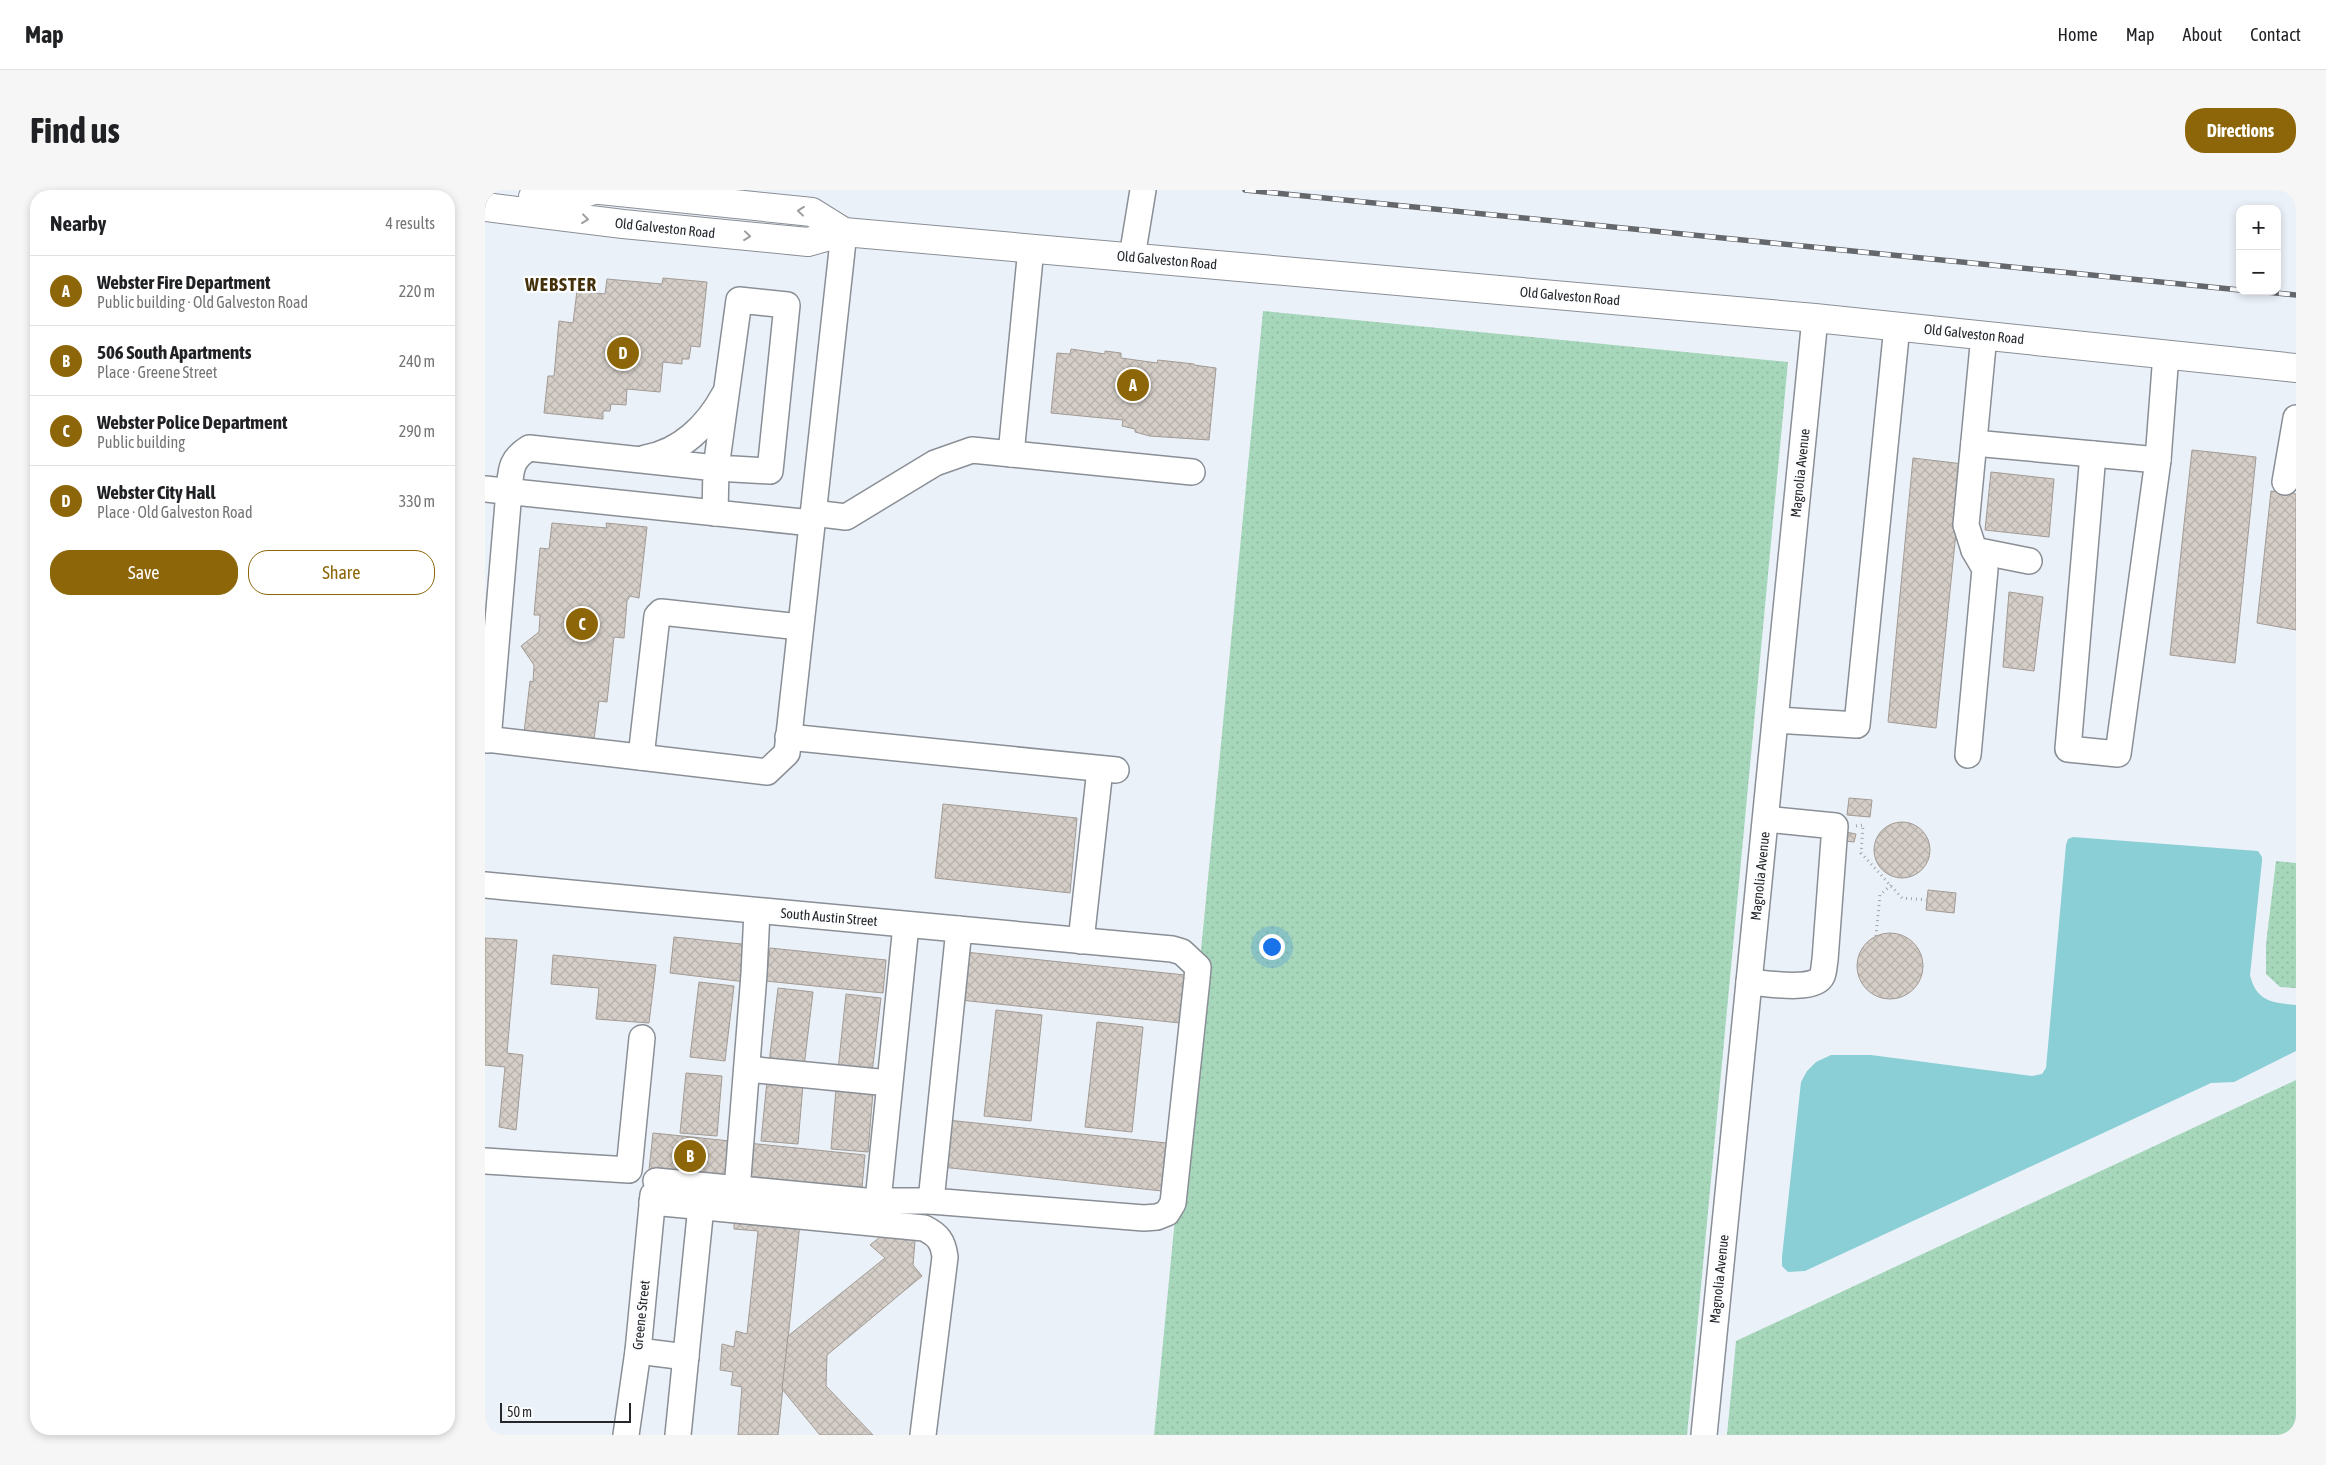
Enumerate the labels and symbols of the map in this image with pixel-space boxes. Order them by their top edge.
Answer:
one-way arrow [797,206,805,217]
one-way arrow [582,213,590,224]
street label: Old Galveston Road [614,215,716,241]
one-way arrow [743,230,751,241]
street label: Old Galveston Road [1116,248,1218,272]
district label: WEBSTER [524,273,597,295]
street label: Old Galveston Road [1519,284,1621,308]
street label: Old Galveston Road [1923,321,2025,347]
pin: D [607,334,639,372]
pin: A [1117,366,1149,404]
street label: Magnolia Avenue [1787,428,1813,518]
pin: C [566,605,598,643]
street label: Magnolia Avenue [1747,831,1773,921]
street label: South Austin Street [780,905,878,929]
your location [1259,934,1285,960]
pin: B [674,1137,706,1175]
street label: Magnolia Avenue [1706,1234,1732,1324]
street label: Greene Street [629,1279,653,1351]
scale bar [500,1400,631,1423]

